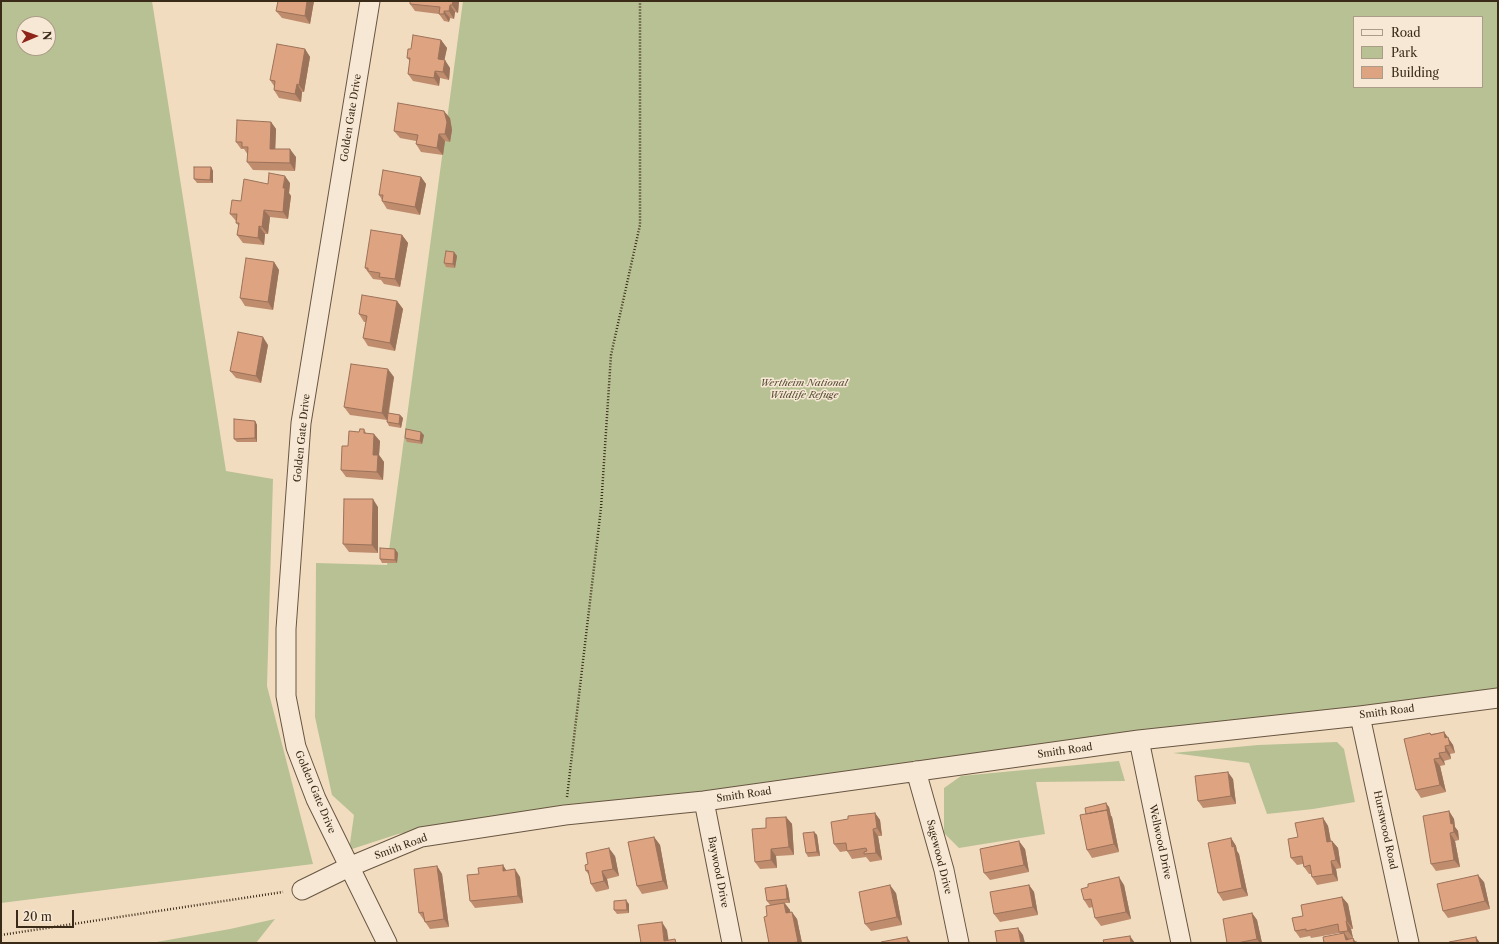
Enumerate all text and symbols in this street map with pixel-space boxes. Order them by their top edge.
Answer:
north arrow [16,16,56,56]
legend [1353,16,1483,88]
text: Road [1391,25,1421,40]
text: N [40,31,54,41]
text: Park [1391,45,1417,60]
text: Building [1391,65,1439,80]
street label: Golden Gate Drive [338,73,364,163]
park label: Wertheim National Wildlife Refuge [760,377,848,400]
street label: Golden Gate Drive [291,393,313,483]
street label: Smith Road [1359,703,1415,721]
street label: Smith Road [1037,741,1093,761]
street label: Golden Gate Drive [292,749,338,835]
street label: Smith Road [716,785,772,805]
street label: Hurstwood Road [1371,789,1399,871]
street label: Wellwood Drive [1146,803,1174,881]
street label: Sagewood Drive [924,818,954,896]
street label: Smith Road [373,832,429,862]
street label: Baywood Drive [705,835,731,909]
scale bar [18,902,76,928]
text: 20 m [23,909,52,924]

